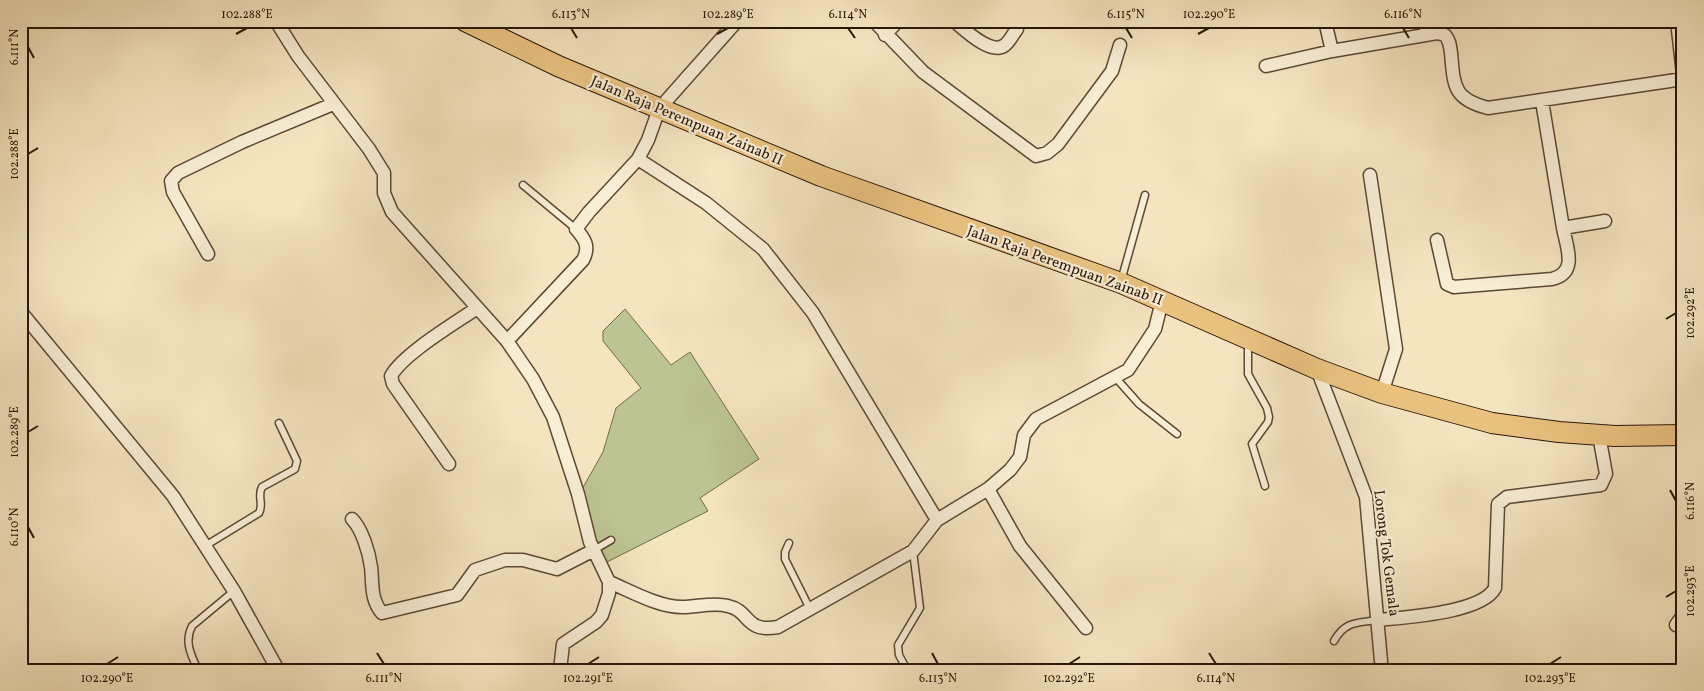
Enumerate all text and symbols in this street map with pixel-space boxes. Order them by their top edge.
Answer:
text: 102.288°E [221,7,273,23]
text: 6.113°N [552,7,590,23]
text: 102.289°E [702,7,754,23]
text: 6.114°N [829,7,867,23]
text: 6.115°N [1107,7,1145,23]
text: 102.290°E [1183,7,1235,23]
text: 6.116°N [1384,7,1422,23]
text: 6.111°N [7,29,23,65]
street label: Jalan Raja Perempuan Zainab II [587,71,786,172]
text: 102.288°E [7,128,23,180]
street label: Jalan Raja Perempuan Zainab II [964,221,1165,312]
text: 102.292°E [1683,287,1699,339]
text: 102.289°E [7,406,23,458]
text: 6.116°N [1683,482,1699,520]
street label: Lorong Tok Gemala [1367,489,1404,618]
text: 6.110°N [7,508,23,546]
text: 102.293°E [1683,565,1699,617]
text: 102.290°E [81,671,133,687]
text: 6.111°N [366,671,402,687]
text: 102.291°E [563,671,613,687]
text: 6.113°N [919,671,957,687]
text: 102.292°E [1043,671,1095,687]
text: 6.114°N [1197,671,1235,687]
text: 102.293°E [1524,671,1576,687]

